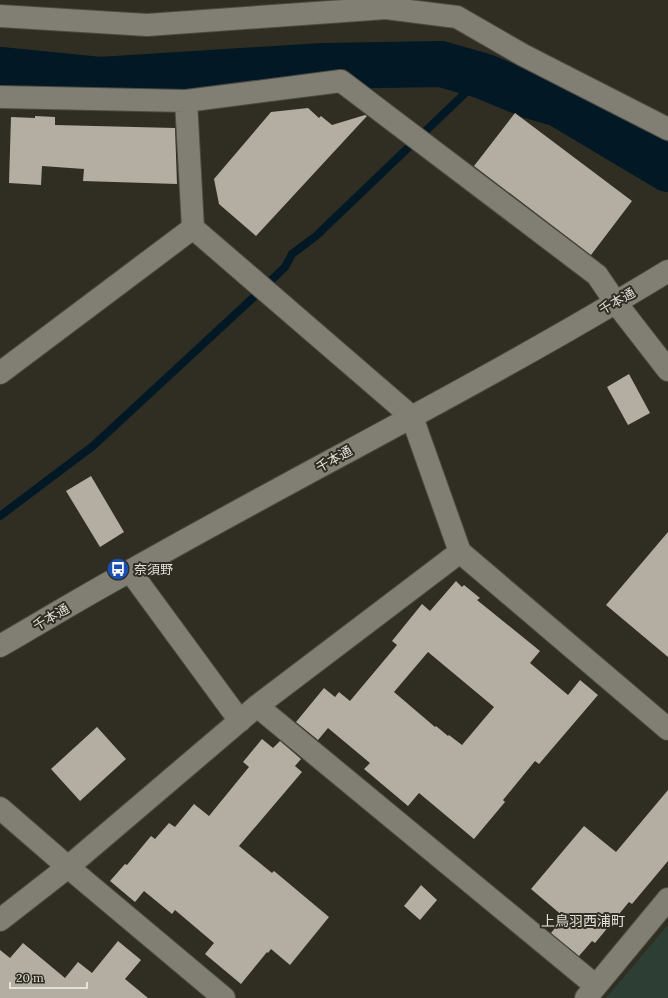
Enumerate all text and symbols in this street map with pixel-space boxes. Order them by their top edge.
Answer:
street label: 千本通 [596,284,638,318]
street label: 千本通 [313,442,355,476]
bus stop icon: 奈須野 [105,556,131,582]
place label: 奈須野 [134,561,173,578]
street label: 千本通 [30,600,72,634]
district label: 上鳥羽西浦町 [541,912,625,930]
scale bar [10,964,87,990]
text: 20 m [16,970,44,985]

